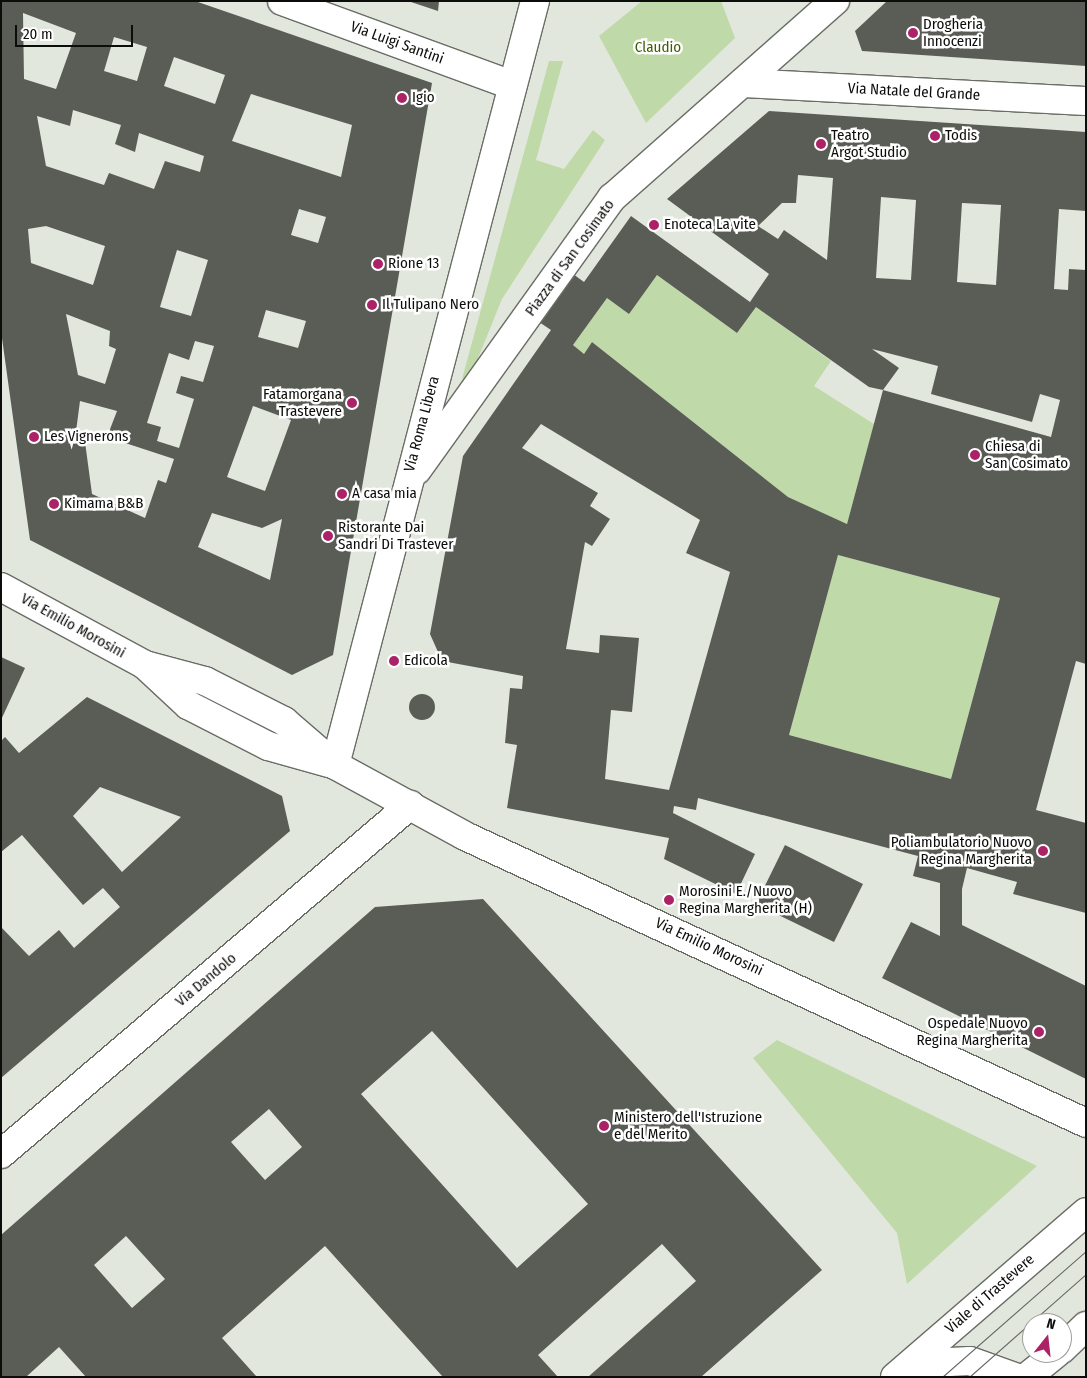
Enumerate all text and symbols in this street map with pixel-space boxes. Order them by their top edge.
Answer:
scale bar [18,15,135,47]
place label: Drogheria Innocenzi [923,15,983,50]
street label: Via Luigi Santini [348,18,446,68]
text: 20 m [23,25,53,43]
marker: Drogheria Innocenzi [907,27,919,39]
park label: Claudio [635,39,681,57]
street label: Via Natale del Grande [847,80,981,104]
place label: Igio [412,89,435,107]
marker: Igio [396,92,408,104]
place label: Teatro Argot Studio [831,126,907,161]
place label: Todis [945,127,977,145]
marker: Todis [929,130,941,142]
marker: Teatro Argot Studio [815,138,827,150]
street label: Piazza di San Cosimato [522,196,618,320]
place label: Enoteca La vite [664,216,756,234]
marker: Enoteca La vite [648,219,660,231]
place label: Rione 13 [388,255,439,273]
marker: Rione 13 [372,258,384,270]
place label: Il Tulipano Nero [382,296,479,314]
marker: Il Tulipano Nero [366,299,378,311]
street label: Via Roma Libera [401,374,443,474]
place label: Fatamorgana Trastevere [263,385,342,420]
marker: Fatamorgana Trastevere [346,397,358,409]
place label: Les Vignerons [44,428,128,446]
marker: Les Vignerons [28,431,40,443]
place label: Chiesa di San Cosimato [985,437,1068,472]
marker: Chiesa di San Cosimato [969,449,981,461]
place label: A casa mia [352,485,417,503]
marker: A casa mia [336,488,348,500]
place label: Kimama B&B [64,495,143,513]
marker: Kimama B&B [48,498,60,510]
place label: Ristorante Dai Sandri Di Trastever [338,518,453,553]
marker: Ristorante Dai Sandri Di Trastever [322,530,334,542]
street label: Via Emilio Morosini [18,590,128,662]
place label: Edicola [404,652,448,670]
marker: Edicola [388,655,400,667]
place label: Poliambulatorio Nuovo Regina Margherita [891,833,1032,868]
marker: Poliambulatorio Nuovo Regina Margherita [1036,844,1050,858]
place label: Morosini E./Nuovo Regina Margherita (H) [679,882,812,917]
marker: Morosini E./Nuovo Regina Margherita (H) [663,894,675,906]
street label: Via Emilio Morosini [652,914,766,980]
street label: Via Dandolo [172,949,240,1011]
place label: Ospedale Nuovo Regina Margherita [916,1014,1028,1049]
marker: Ospedale Nuovo Regina Margherita [1032,1025,1046,1039]
place label: Ministero dell'Istruzione e del Merito [614,1108,762,1143]
marker: Ministero dell'Istruzione e del Merito [598,1120,610,1132]
street label: Viale di Trastevere [942,1250,1038,1338]
north arrow [1022,1313,1072,1363]
text: N [1045,1315,1057,1333]

